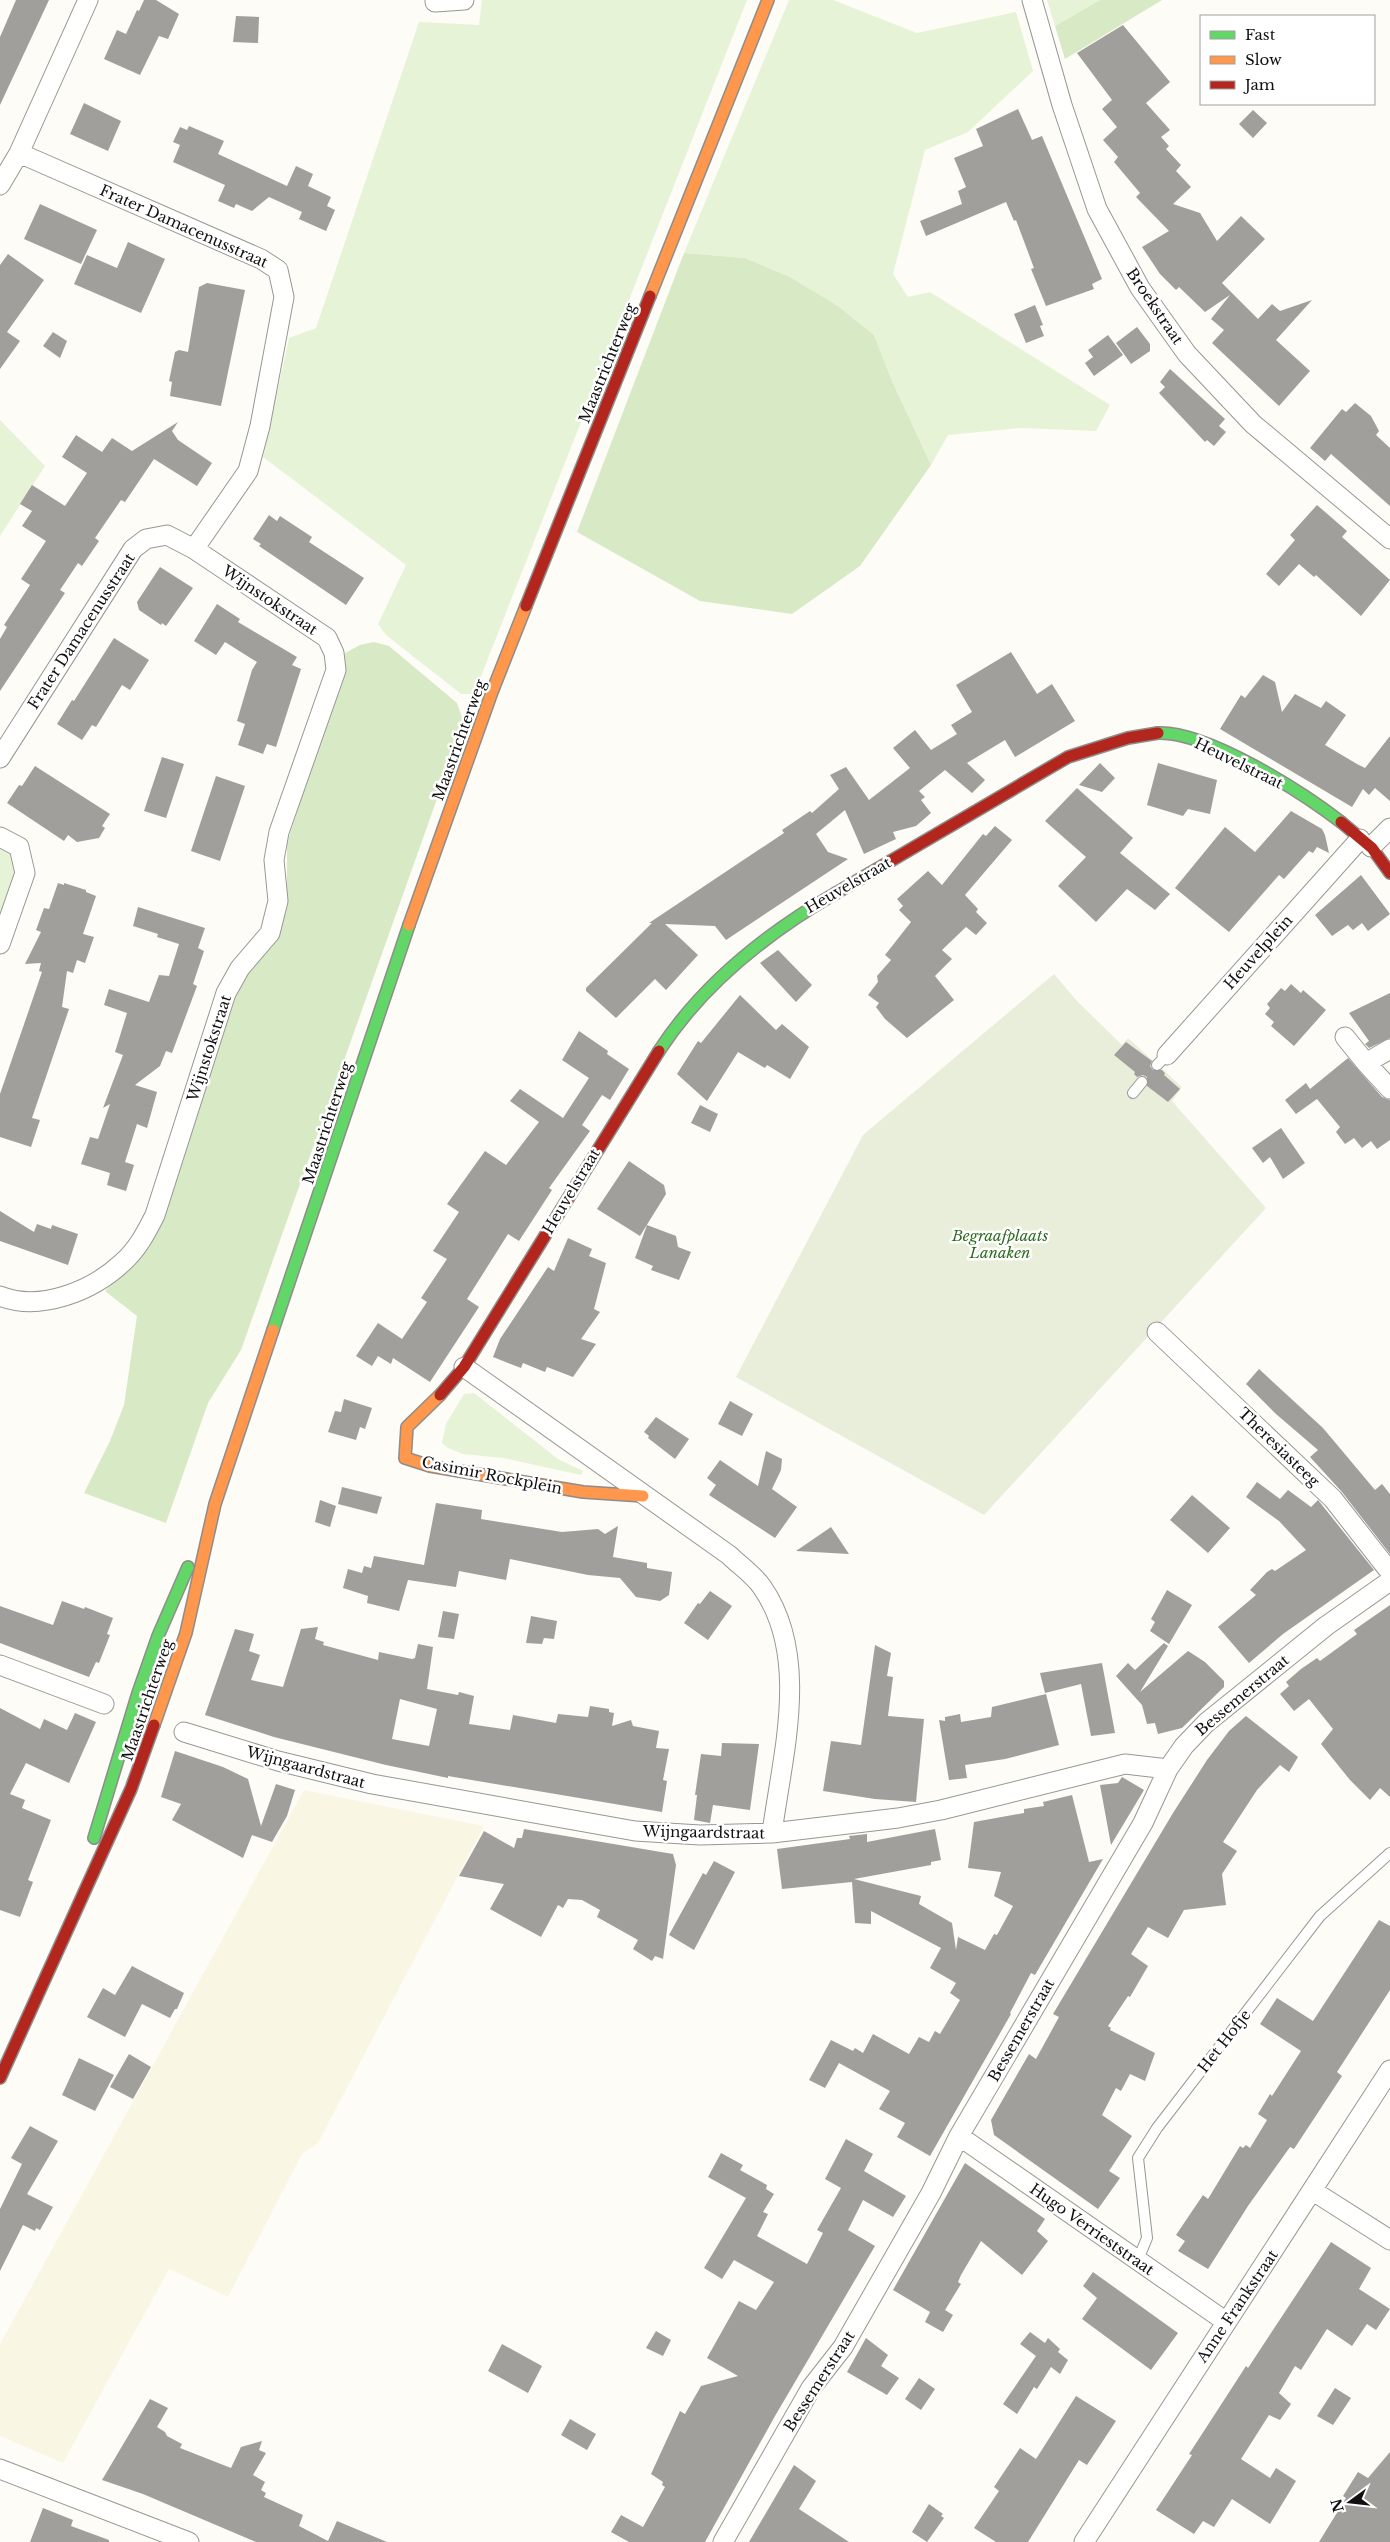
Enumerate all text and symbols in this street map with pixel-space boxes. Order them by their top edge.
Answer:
legend [1200,15,1375,105]
text: Fast [1245,25,1276,44]
text: Slow [1245,50,1282,69]
text: Jam [1243,75,1275,94]
street label: Frater Damacenusstraat [97,180,271,272]
street label: Broekstraat [1122,264,1188,348]
street label: Maastrichterweg [574,299,640,426]
street label: Frater Damacenusstraat [23,549,139,713]
street label: Wijnstokstraat [218,561,322,639]
street label: Maastrichterweg [428,676,490,803]
street label: Heuvelstraat [1192,733,1287,793]
street label: Heuvelstraat [802,853,895,917]
street label: Heuvelplein [1220,911,1296,993]
street label: Wijnstokstraat [183,992,235,1105]
street label: Maastrichterweg [298,1058,356,1187]
street label: Heuvelstraat [538,1145,604,1237]
park label: Begraafplaats Lanaken [951,1226,1048,1262]
street label: Theresiasteeg [1234,1404,1324,1491]
street label: Casimir Rockplein [420,1452,564,1498]
street label: Maastrichterweg [117,1636,177,1763]
street label: Bessemerstraat [1191,1650,1293,1740]
street label: Wijngaardstraat [244,1742,368,1792]
street label: Wijngaardstraat [642,1821,766,1843]
street label: Bessemerstraat [984,1975,1058,2085]
street label: Het Hofje [1193,2006,1255,2076]
street label: Hugo Verrieststraat [1026,2179,1158,2279]
street label: Anne Frankstraat [1192,2246,1282,2367]
street label: Bessemerstraat [779,2327,859,2435]
north arrow [1325,2477,1375,2527]
text: N [1327,2497,1348,2514]

